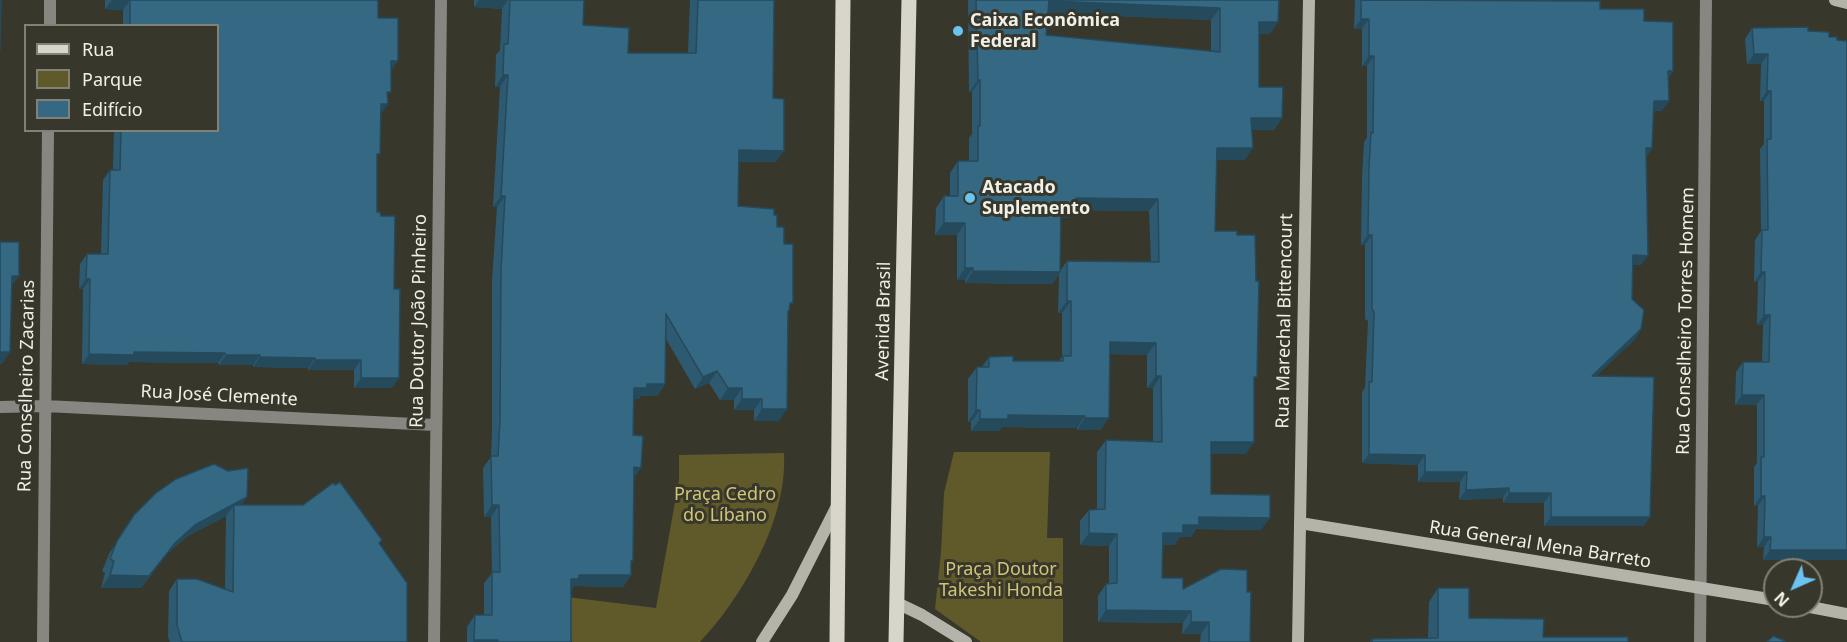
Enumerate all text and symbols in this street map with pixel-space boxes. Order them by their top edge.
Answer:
place label: Caixa Econômica Federal [970,10,1120,52]
legend [24,24,219,132]
marker: Caixa Econômica Federal [951,24,965,38]
text: Rua [82,37,114,61]
text: Parque [82,67,142,91]
text: Edifício [82,97,143,121]
place label: Atacado Suplemento [982,177,1090,219]
street label: Rua Conselheiro Torres Homem [1673,187,1699,455]
marker: Atacado Suplemento [963,191,977,205]
street label: Rua Marechal Bittencourt [1272,213,1298,429]
street label: Rua Doutor João Pinheiro [406,214,432,428]
street label: Avenida Brasil [872,261,896,381]
street label: Rua Conselheiro Zacarias [14,280,40,492]
street label: Rua José Clemente [140,381,298,411]
park label: Praça Cedro do Líbano [674,484,776,526]
street label: Rua General Mena Barreto [1428,517,1652,573]
north arrow [1763,558,1823,618]
park label: Praça Doutor Takeshi Honda [939,559,1063,602]
text: N [1769,587,1794,612]

